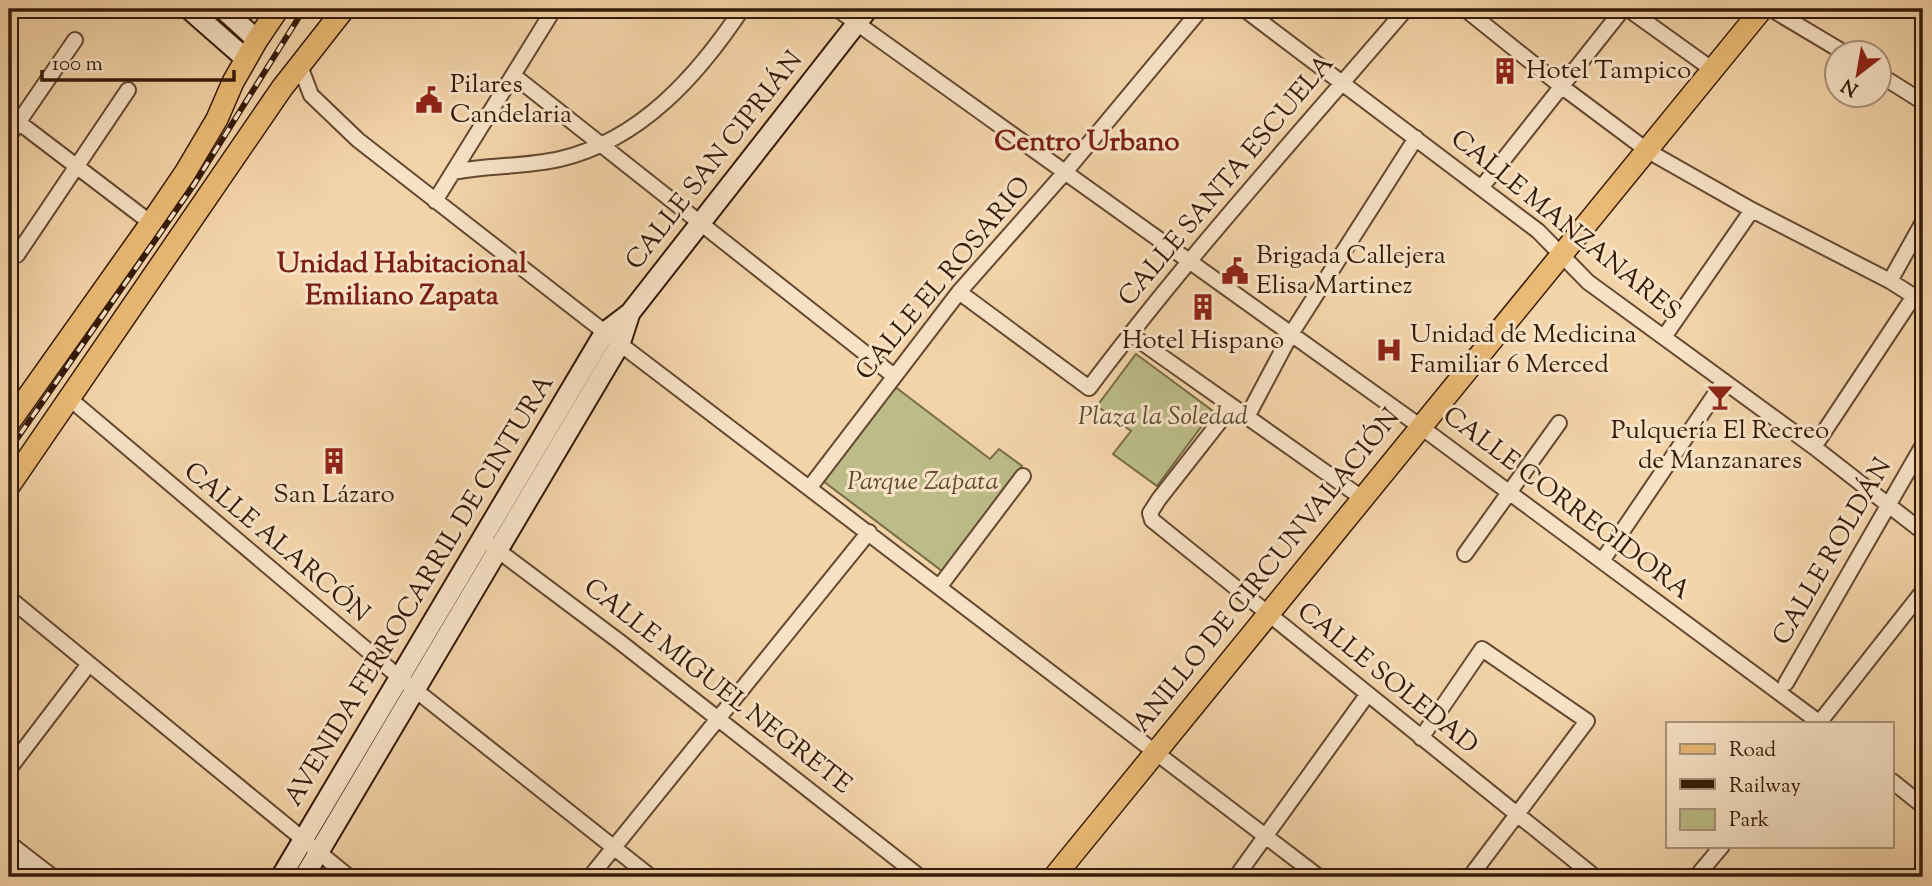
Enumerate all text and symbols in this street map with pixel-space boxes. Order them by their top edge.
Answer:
scale bar [42,38,234,82]
north arrow [1824,38,1894,108]
street label: CALLE SAN CIPRIÁN [618,44,812,278]
street label: CALLE SANTA ESCUELA [1110,47,1344,315]
text: 100 m [52,50,103,80]
place label: Hotel Tampico [1526,53,1691,90]
building icon: Hotel Tampico [1490,56,1520,86]
place label: Pilares Candelaria [450,67,572,134]
text: N [1837,71,1864,102]
public building icon: Pilares Candelaria [414,85,444,115]
street label: CALLE MANZANARES [1442,121,1688,331]
district label: Centro Urbano [994,123,1180,163]
street label: CALLE EL ROSARIO [848,169,1040,389]
place label: Brigada Callejera Elisa Martinez [1256,238,1446,305]
district label: Unidad Habitacional Emiliano Zapata [277,245,527,317]
public building icon: Brigada Callejera Elisa Martinez [1220,256,1250,286]
building icon: Hotel Hispano [1188,292,1218,322]
place label: Unidad de Medicina Familiar 6 Merced [1410,317,1637,384]
place label: Hotel Hispano [1122,323,1284,360]
hospital icon: Unidad de Medicina Familiar 6 Merced [1374,335,1404,365]
street label: AVENIDA FERROCARRIL DE CINTURA [276,368,564,814]
bar icon: Pulquería El Recreo de Manzanares [1705,382,1735,412]
street label: CALLE CORREGIDORA [1434,398,1698,610]
park label: Plaza la Soledad [1078,399,1248,436]
street label: ANILLO DE CIRCUNVALACIÓN [1124,401,1410,741]
place label: Pulquería El Recreo de Manzanares [1611,413,1829,480]
building icon: San Lázaro [319,446,349,476]
street label: CALLE ROLDÁN [1764,452,1902,652]
street label: CALLE ALARCÓN [175,454,377,632]
park label: Parque Zapata [847,464,999,501]
place label: San Lázaro [273,477,395,514]
street label: CALLE MIGUEL NEGRETE [575,570,859,804]
street label: CALLE SOLEDAD [1288,594,1486,764]
legend [1666,722,1894,848]
text: Road [1729,736,1776,766]
text: Railway [1729,772,1801,802]
text: Park [1729,806,1770,836]

